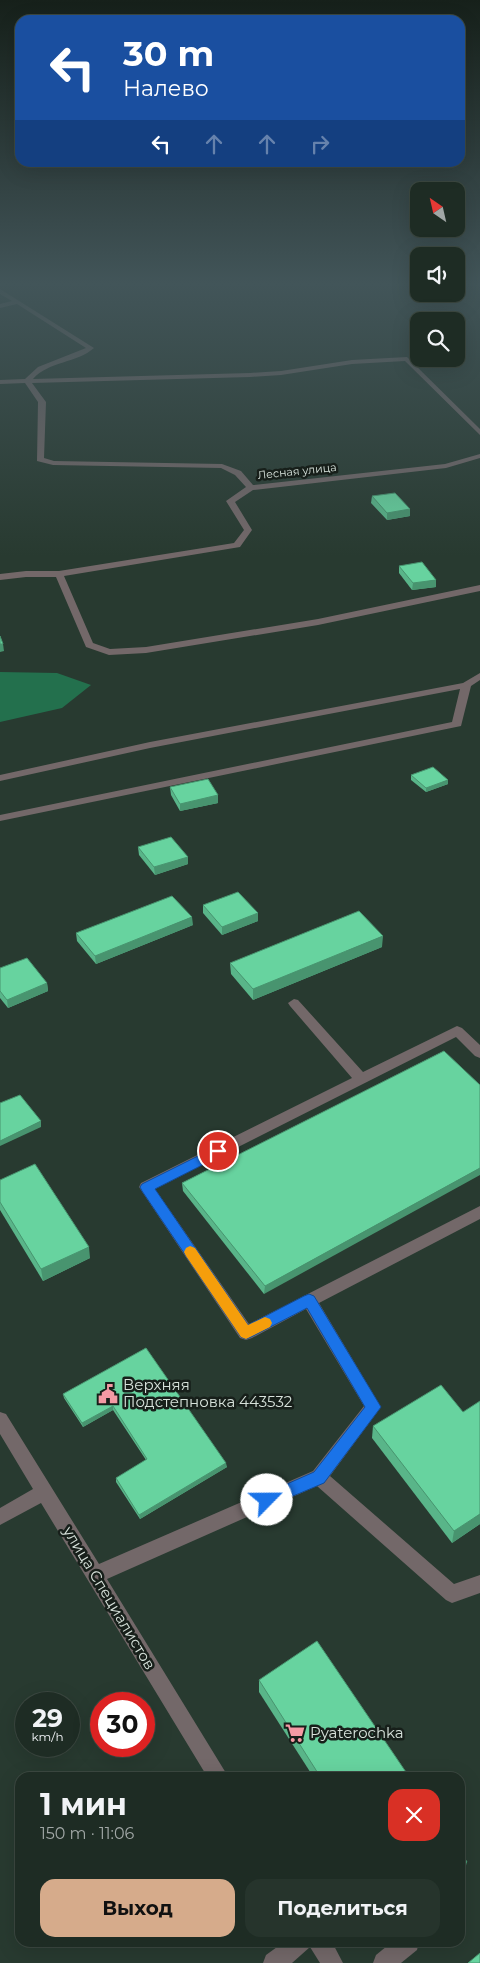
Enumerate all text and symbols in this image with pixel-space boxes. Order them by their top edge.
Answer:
text: 30 m [123,32,214,75]
icon: left [40,35,105,100]
text: Налево [123,75,209,102]
icon: left [147,130,175,158]
icon: ahead [200,130,228,158]
icon: ahead [253,130,281,158]
icon: right [306,130,334,158]
north arrow [410,182,465,238]
map controls [410,182,465,367]
button: sound [410,247,465,302]
button: search [410,312,465,367]
street label: Лесная улица [257,460,337,482]
pin [197,1130,239,1172]
icon: arrive [204,1137,232,1165]
place label: Верхняя Подстепновка 443532 [123,1375,292,1411]
public building icon: Верхняя Подстепновка 443532 [97,1383,119,1405]
position arrow [240,1473,292,1525]
street label: улица Специалистов [59,1522,160,1673]
speed limit sign: 30 [90,1692,155,1757]
text: 29 [32,1703,63,1733]
supermarket icon: Pyaterochka [284,1722,306,1744]
place label: Pyaterochka [310,1723,404,1742]
text: km/h [31,1729,64,1744]
text: 1 мин [40,1786,127,1823]
button: close [388,1789,440,1841]
text: 150 m · 11:06 [40,1824,134,1843]
button: Выход [40,1879,235,1937]
button: Поделиться [245,1879,440,1937]

